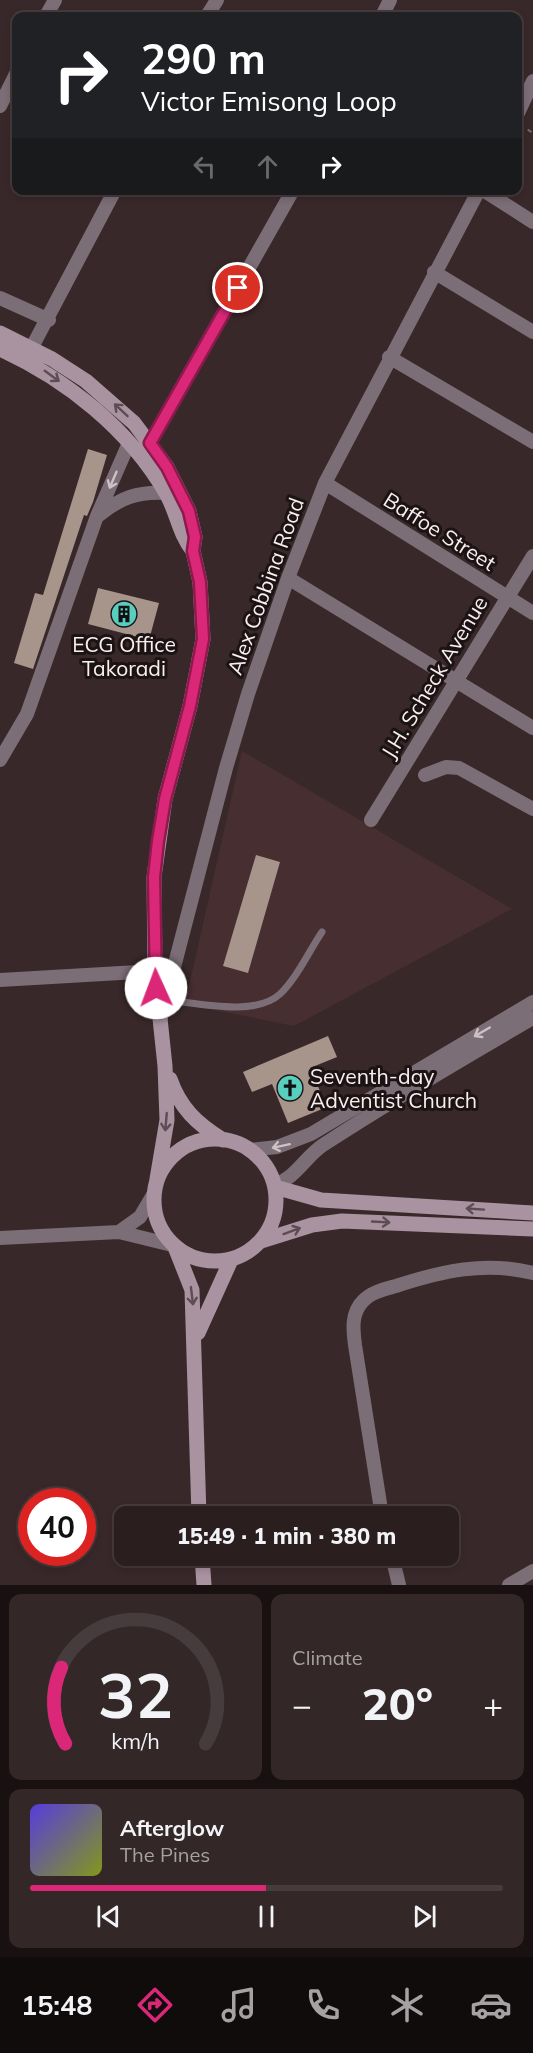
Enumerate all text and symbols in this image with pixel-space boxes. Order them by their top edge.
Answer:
text: 290 m [141,32,266,85]
icon: right [42,36,120,114]
text: Victor Emisong Loop [141,84,397,118]
icon: left [188,150,221,183]
icon: ahead [251,150,284,183]
icon: right [314,150,347,183]
pin [212,262,263,313]
icon: arrive [221,271,254,304]
one-way arrow [43,370,59,382]
one-way arrow [114,404,129,418]
one-way arrow [107,470,118,488]
street label: Baffoe Street [379,486,501,576]
street label: Alex Cobbina Road [221,494,309,678]
street label: J.H. Scheck Avenue [375,591,493,763]
building icon: ECG Office Takoradi [109,599,139,629]
place label: ECG Office Takoradi [72,631,176,681]
position arrow [124,956,188,1020]
one-way arrow [474,1027,492,1038]
place label: Seventh-day Adventist Church [310,1063,477,1113]
church icon: Seventh-day Adventist Church [275,1073,305,1103]
one-way arrow [160,1112,171,1132]
one-way arrow [272,1140,291,1152]
one-way arrow [465,1203,485,1214]
one-way arrow [371,1217,391,1228]
one-way arrow [282,1225,301,1236]
one-way arrow [187,1285,198,1305]
speed limit sign: 40 [18,1488,96,1566]
text: 15:49 · 1 min · 380 m [177,1522,396,1550]
text: Climate [292,1645,363,1670]
text: 32 [98,1655,173,1734]
text: 20° [362,1675,433,1731]
text: − [292,1684,312,1725]
text: + [483,1684,503,1725]
text: km/h [111,1727,160,1754]
text: Afterglow [120,1814,224,1842]
text: The Pines [120,1842,210,1867]
icon: previous [92,1900,125,1933]
icon: pause [250,1900,283,1933]
icon: next [408,1900,441,1933]
icon: directions [134,1984,176,2026]
icon: music [218,1984,260,2026]
icon: phone [302,1984,344,2026]
icon: climate [386,1984,428,2026]
icon: car [470,1984,512,2026]
text: 15:48 [21,1988,92,2022]

